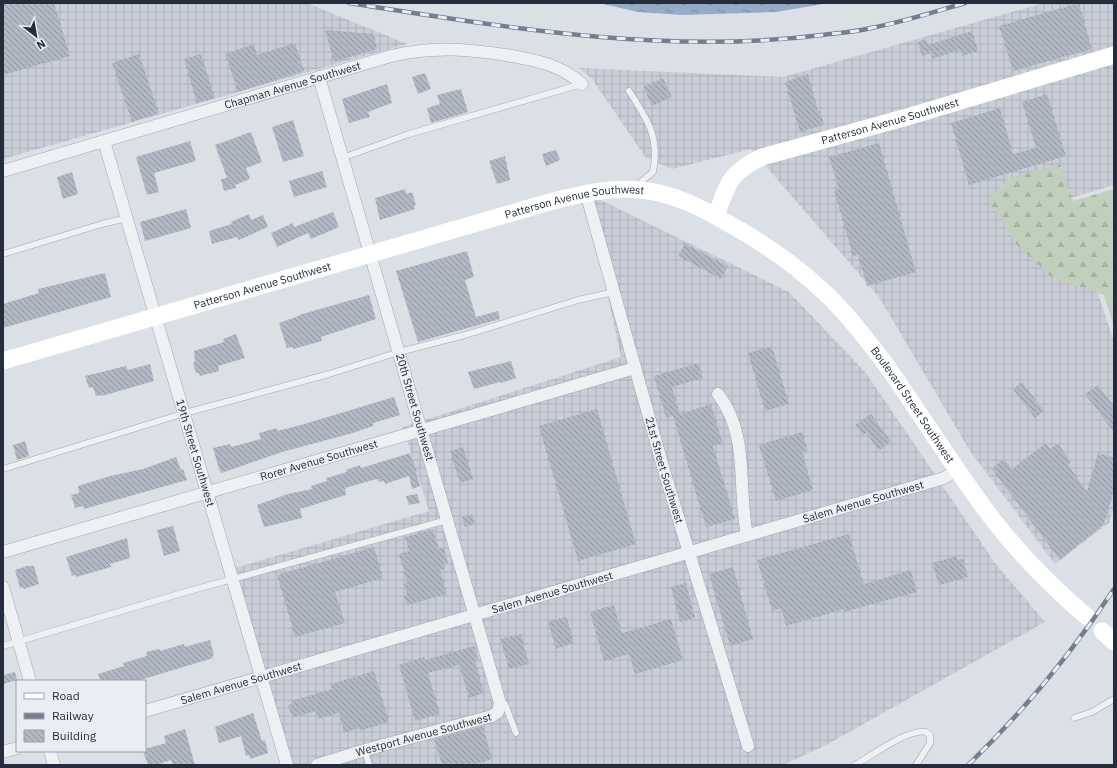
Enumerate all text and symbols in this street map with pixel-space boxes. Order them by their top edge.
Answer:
north arrow [16,16,56,56]
text: N [34,37,48,53]
street label: Chapman Avenue Southwest [223,58,363,112]
street label: Patterson Avenue Southwest [820,95,961,147]
street label: Patterson Avenue Southwest [503,182,645,222]
street label: Patterson Avenue Southwest [192,259,333,312]
street label: Boulevard Street Southwest [868,344,958,466]
street label: 20th Street Southwest [393,352,437,462]
street label: 19th Street Southwest [173,397,218,508]
street label: 21st Street Southwest [642,415,687,525]
street label: Rorer Avenue Southwest [259,436,379,484]
street label: Salem Avenue Southwest [801,477,925,526]
street label: Salem Avenue Southwest [490,568,614,617]
street label: Salem Avenue Southwest [179,659,303,707]
legend [16,680,146,752]
text: Road [52,688,80,703]
text: Railway [52,708,94,723]
street label: Westport Avenue Southwest [354,709,493,759]
text: Building [52,728,97,743]

